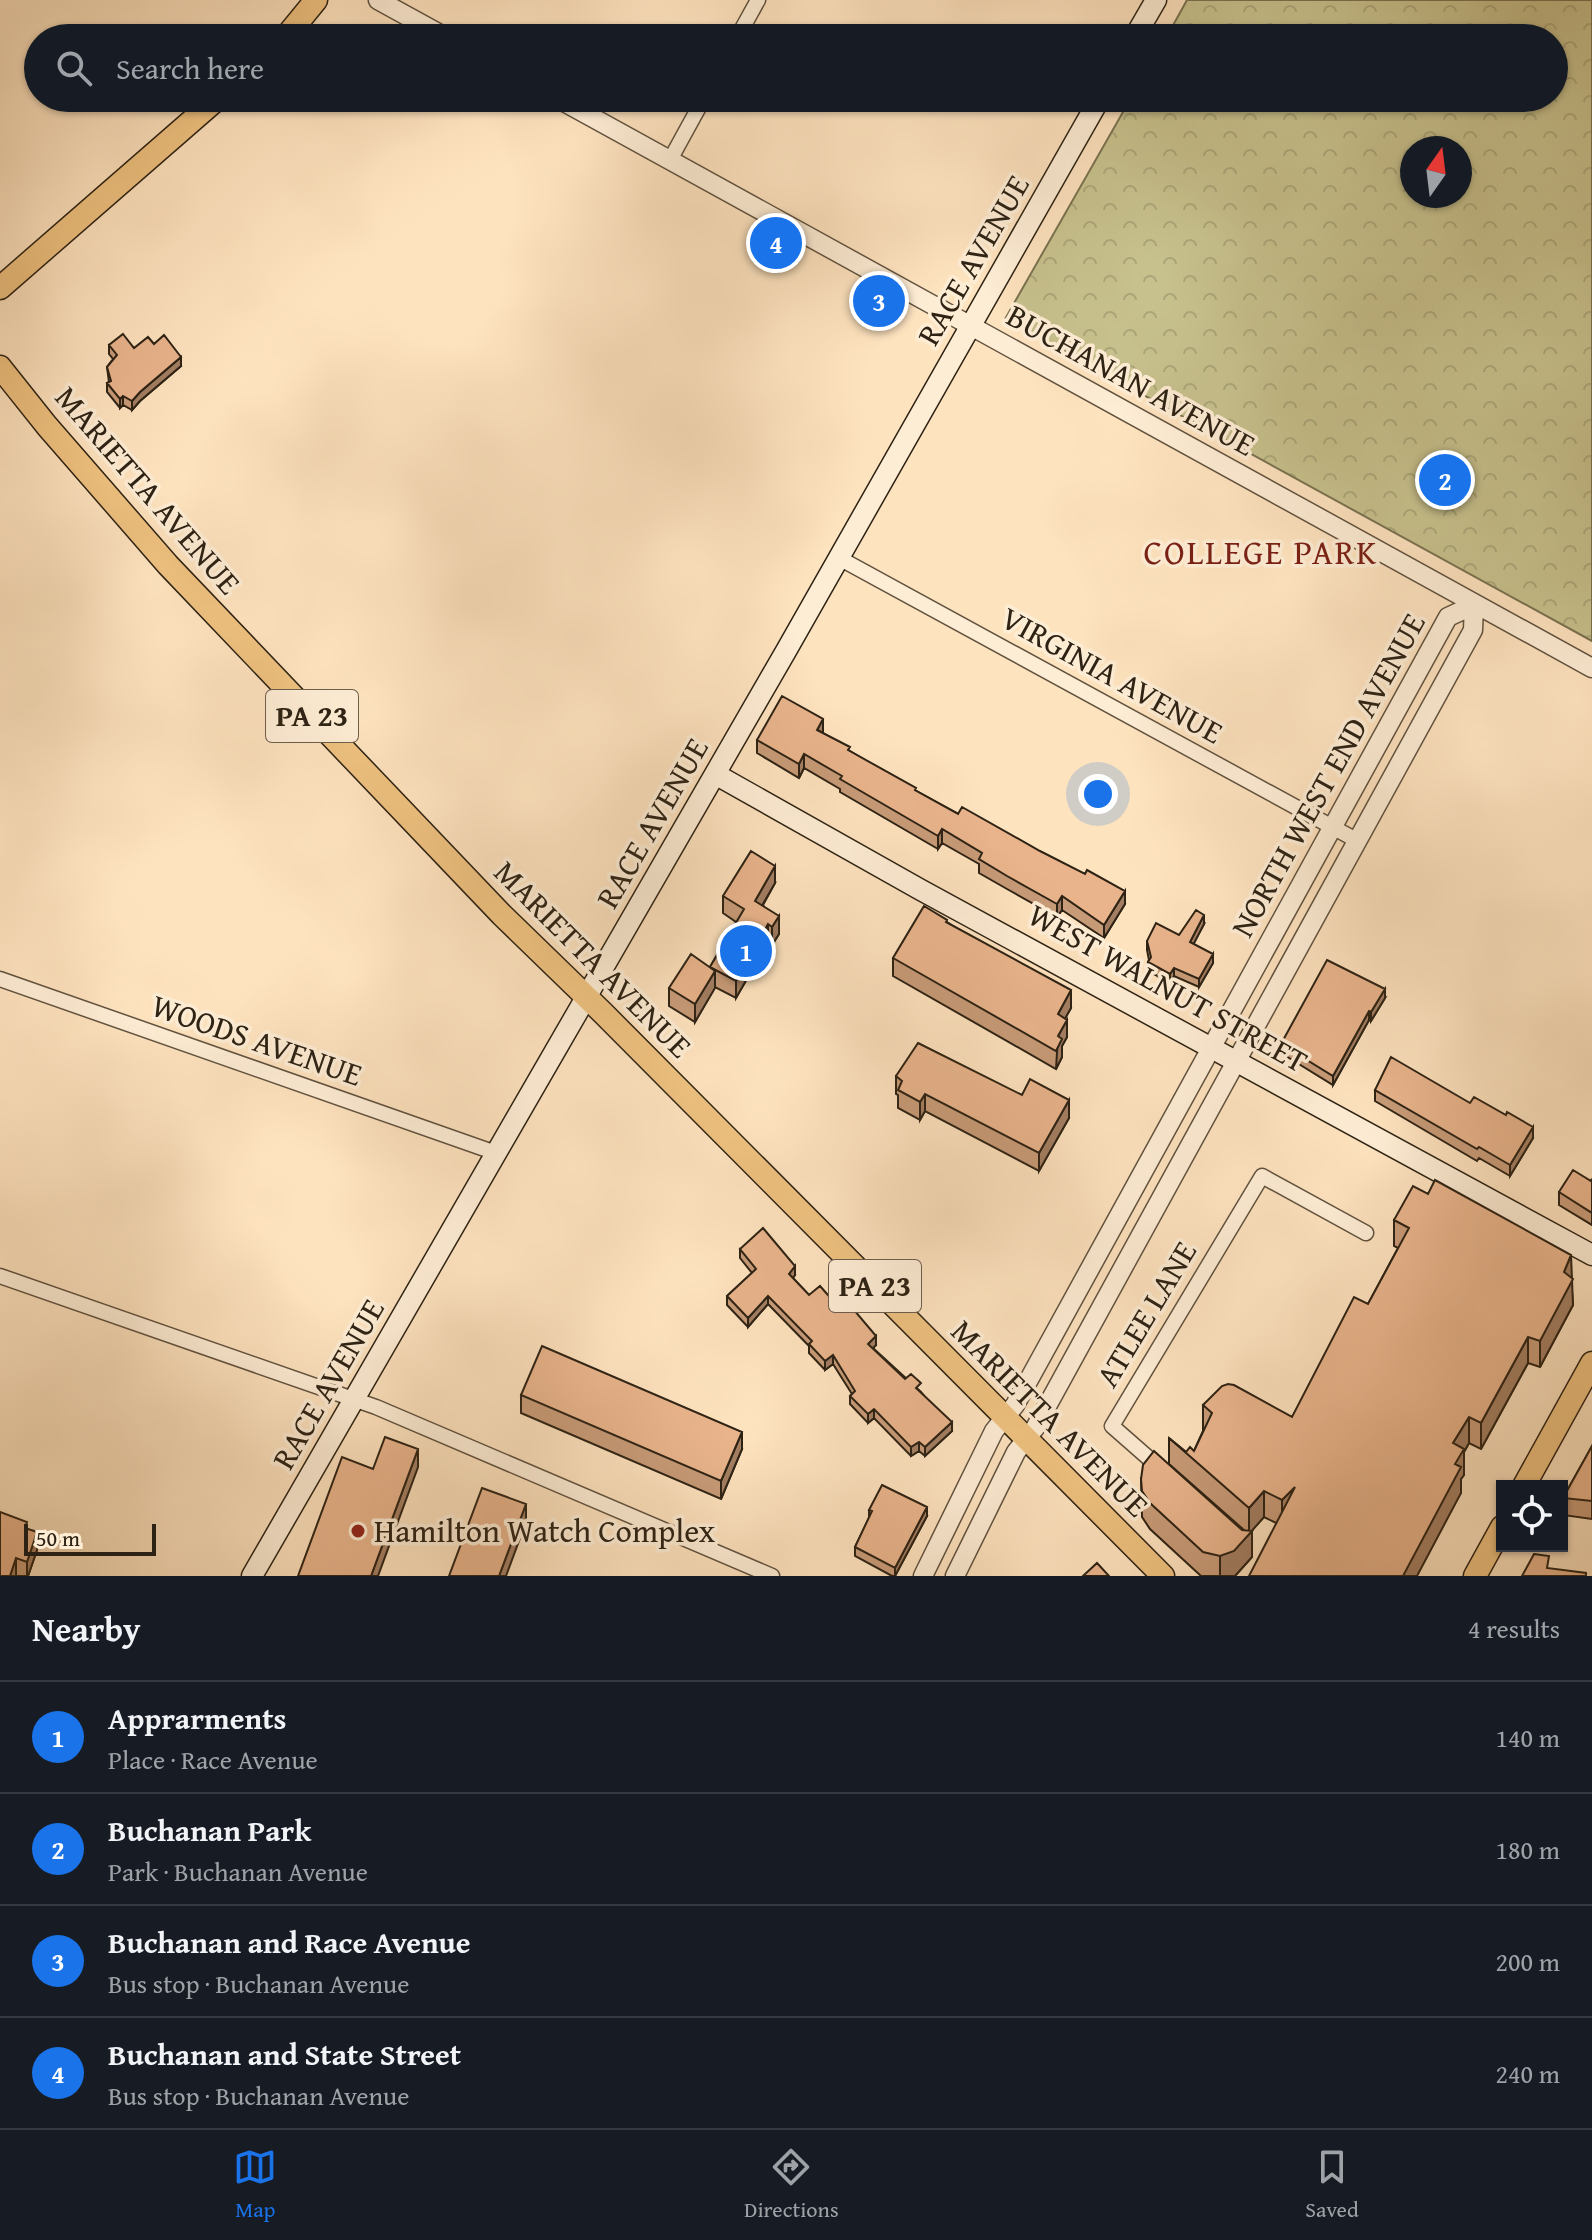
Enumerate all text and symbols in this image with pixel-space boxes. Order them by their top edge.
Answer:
search box [24,24,1568,112]
icon: search [52,46,96,90]
text: Search here [116,46,264,90]
north arrow [1400,136,1472,208]
street label: RACE AVENUE [905,166,1040,354]
pin: 4 [750,213,802,273]
pin: 3 [853,271,905,331]
street label: BUCHANAN AVENUE [998,292,1264,467]
street label: MARIETTA AVENUE [44,375,252,604]
pin: 2 [1419,450,1471,510]
district label: COLLEGE PARK [1144,527,1378,576]
street label: VIRGINIA AVENUE [993,594,1232,755]
street label: NORTH WEST END AVENUE [1219,604,1436,945]
road number: PA 23 [266,690,358,742]
street label: RACE AVENUE [584,729,719,917]
your location [1078,774,1118,814]
street label: MARIETTA AVENUE [484,849,703,1068]
street label: WEST WALNUT STREET [1020,891,1317,1084]
pin: 1 [720,921,772,981]
street label: WOODS AVENUE [146,982,369,1098]
street label: ATLEE LANE [1083,1232,1208,1396]
road number: PA 23 [829,1260,921,1312]
street label: RACE AVENUE [260,1290,395,1478]
street label: MARIETTA AVENUE [941,1308,1160,1527]
map controls [1496,1480,1568,1552]
button: locate [1496,1480,1568,1552]
place label: Hamilton Watch Complex [374,1507,716,1554]
scale bar [24,1520,156,1556]
text: 50 m [36,1522,80,1554]
marker: Hamilton Watch Complex [349,1522,367,1540]
text: Nearby [32,1604,141,1653]
text: 4 results [1468,1609,1560,1648]
text: Apprarments [108,1696,286,1740]
text: 1 [51,1718,65,1757]
text: 140 m [1495,1718,1560,1757]
text: Place · Race Avenue [108,1740,318,1779]
text: Buchanan Park [108,1808,311,1852]
text: 2 [51,1830,65,1869]
text: 180 m [1495,1830,1560,1869]
text: Park · Buchanan Avenue [108,1852,368,1891]
text: Buchanan and Race Avenue [108,1920,471,1964]
text: 3 [51,1942,65,1981]
text: 200 m [1495,1942,1560,1981]
text: Bus stop · Buchanan Avenue [108,1964,409,2003]
text: Buchanan and State Street [108,2032,461,2076]
text: 4 [51,2054,65,2093]
text: 240 m [1495,2054,1560,2093]
text: Bus stop · Buchanan Avenue [108,2076,409,2115]
tab: Map [233,2145,277,2225]
tab: Directions [744,2145,839,2225]
tab: Saved [1305,2145,1359,2225]

